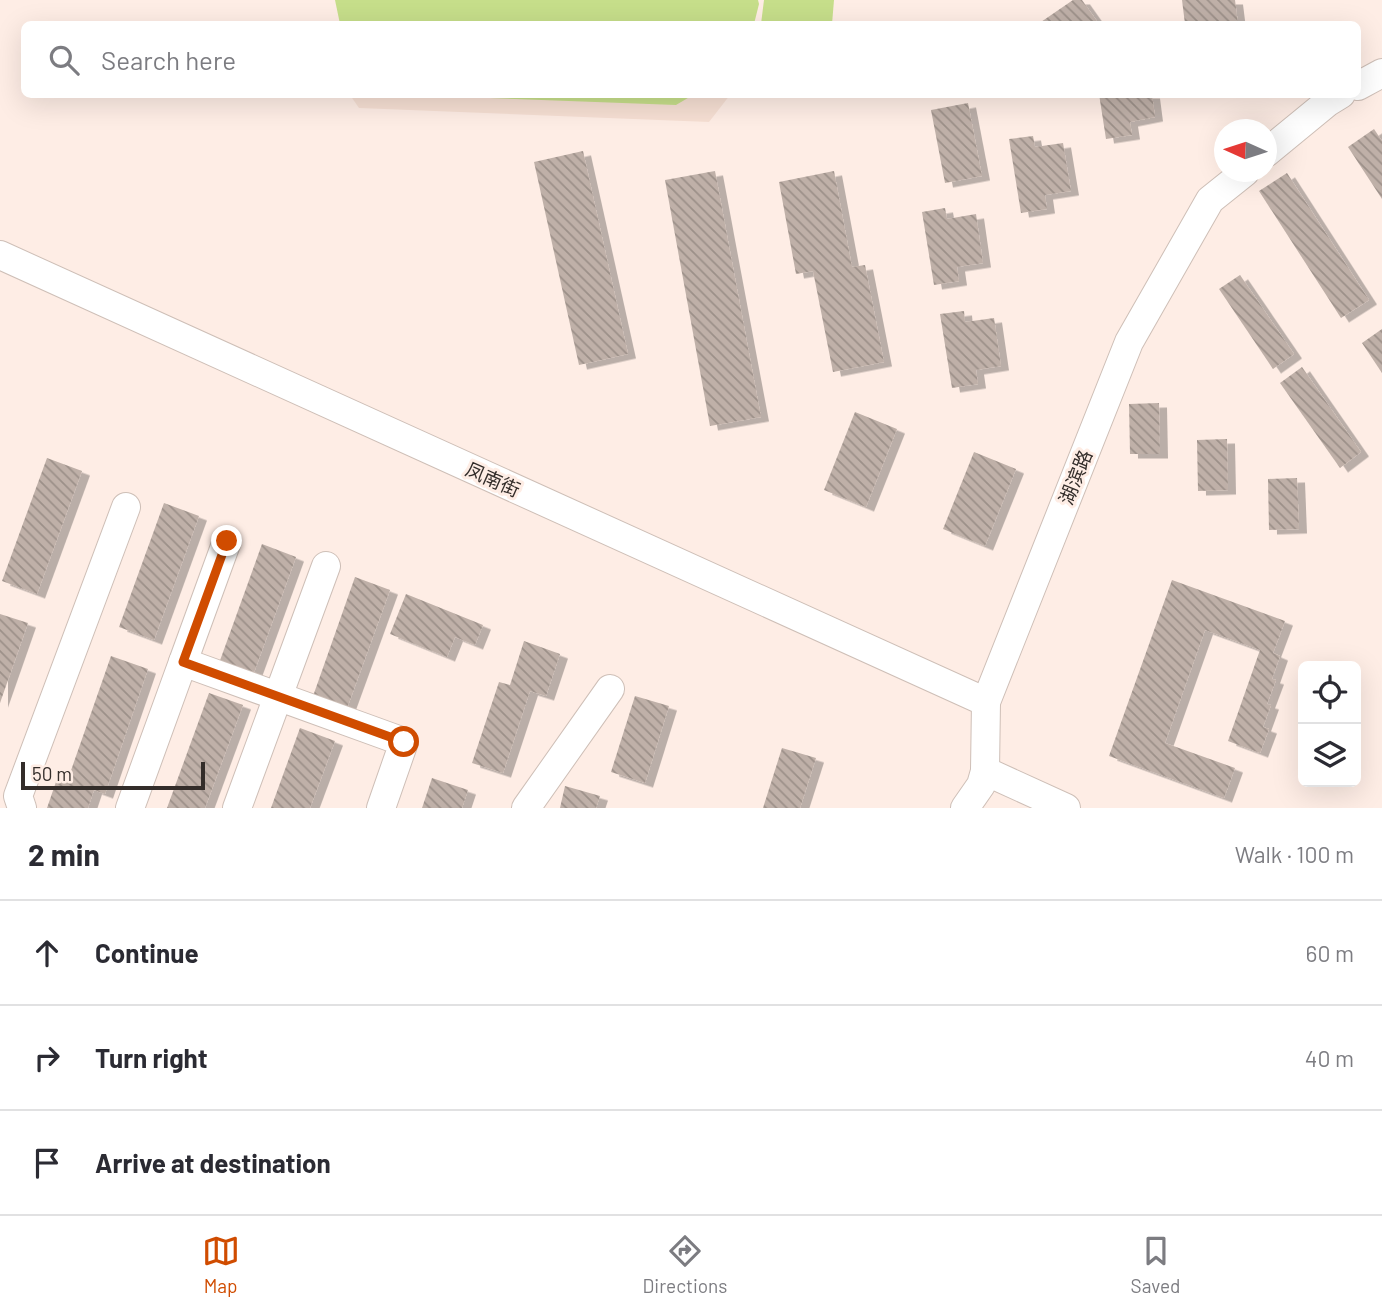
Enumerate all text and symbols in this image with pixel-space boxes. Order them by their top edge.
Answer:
search box [21,21,1361,98]
icon: search [45,41,83,79]
text: Search here [101,44,236,75]
north arrow [1214,119,1277,182]
street label: 湖滨路 [1054,446,1096,508]
street label: 凤南街 [462,457,524,501]
route end [211,525,242,556]
map controls [1298,661,1361,787]
button: locate [1298,661,1361,724]
button: layers [1298,724,1361,787]
route start [388,726,419,757]
scale bar [21,759,205,791]
text: 50 m [32,762,72,785]
text: 2 min [28,836,100,872]
text: Walk · 100 m [1235,840,1354,868]
icon: ahead [28,934,66,972]
text: Continue [95,937,199,968]
text: 60 m [1306,939,1354,967]
icon: right [28,1039,66,1077]
text: Turn right [95,1042,208,1073]
text: 40 m [1305,1044,1354,1072]
icon: arrive [28,1144,66,1182]
text: Arrive at destination [95,1147,331,1178]
tab: Map [202,1232,240,1297]
tab: Directions [643,1232,728,1297]
tab: Saved [1131,1232,1180,1297]

